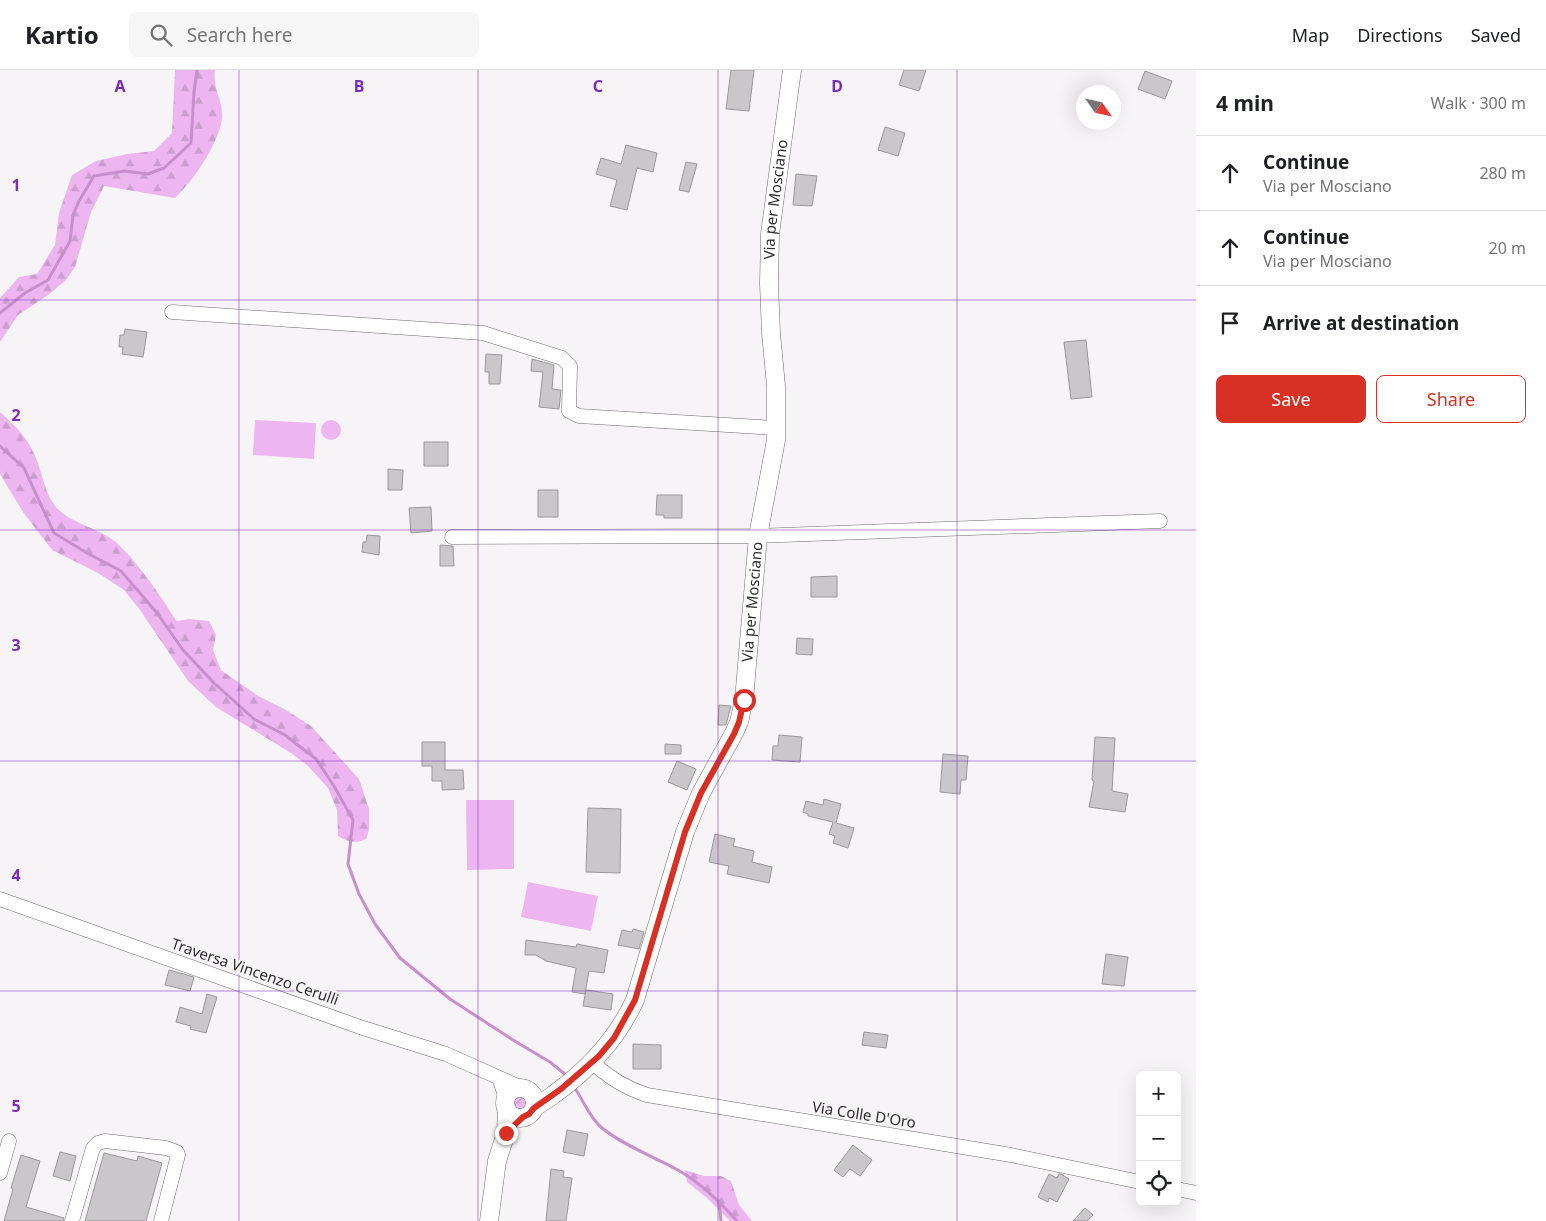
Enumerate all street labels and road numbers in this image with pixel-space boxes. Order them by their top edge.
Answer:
street label: Via per Mosciano [758,138,792,260]
street label: Via per Mosciano [736,541,766,663]
street label: Traversa Vincenzo Cerulli [169,933,342,1009]
street label: Via Colle D'Oro [811,1096,918,1132]

